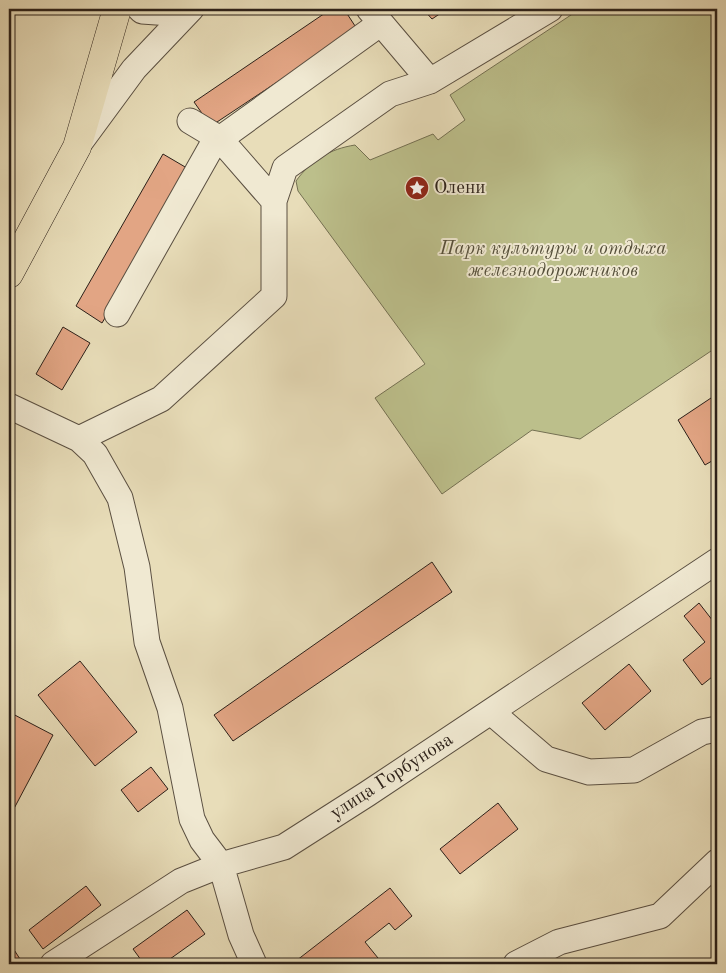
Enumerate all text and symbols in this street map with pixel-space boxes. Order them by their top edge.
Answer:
place icon: Олени [404,175,430,201]
place label: Олени [434,179,486,198]
park label: Парк культуры и отдыха железнодорожников [439,240,666,281]
street label: улица Горбунова [327,730,457,824]

